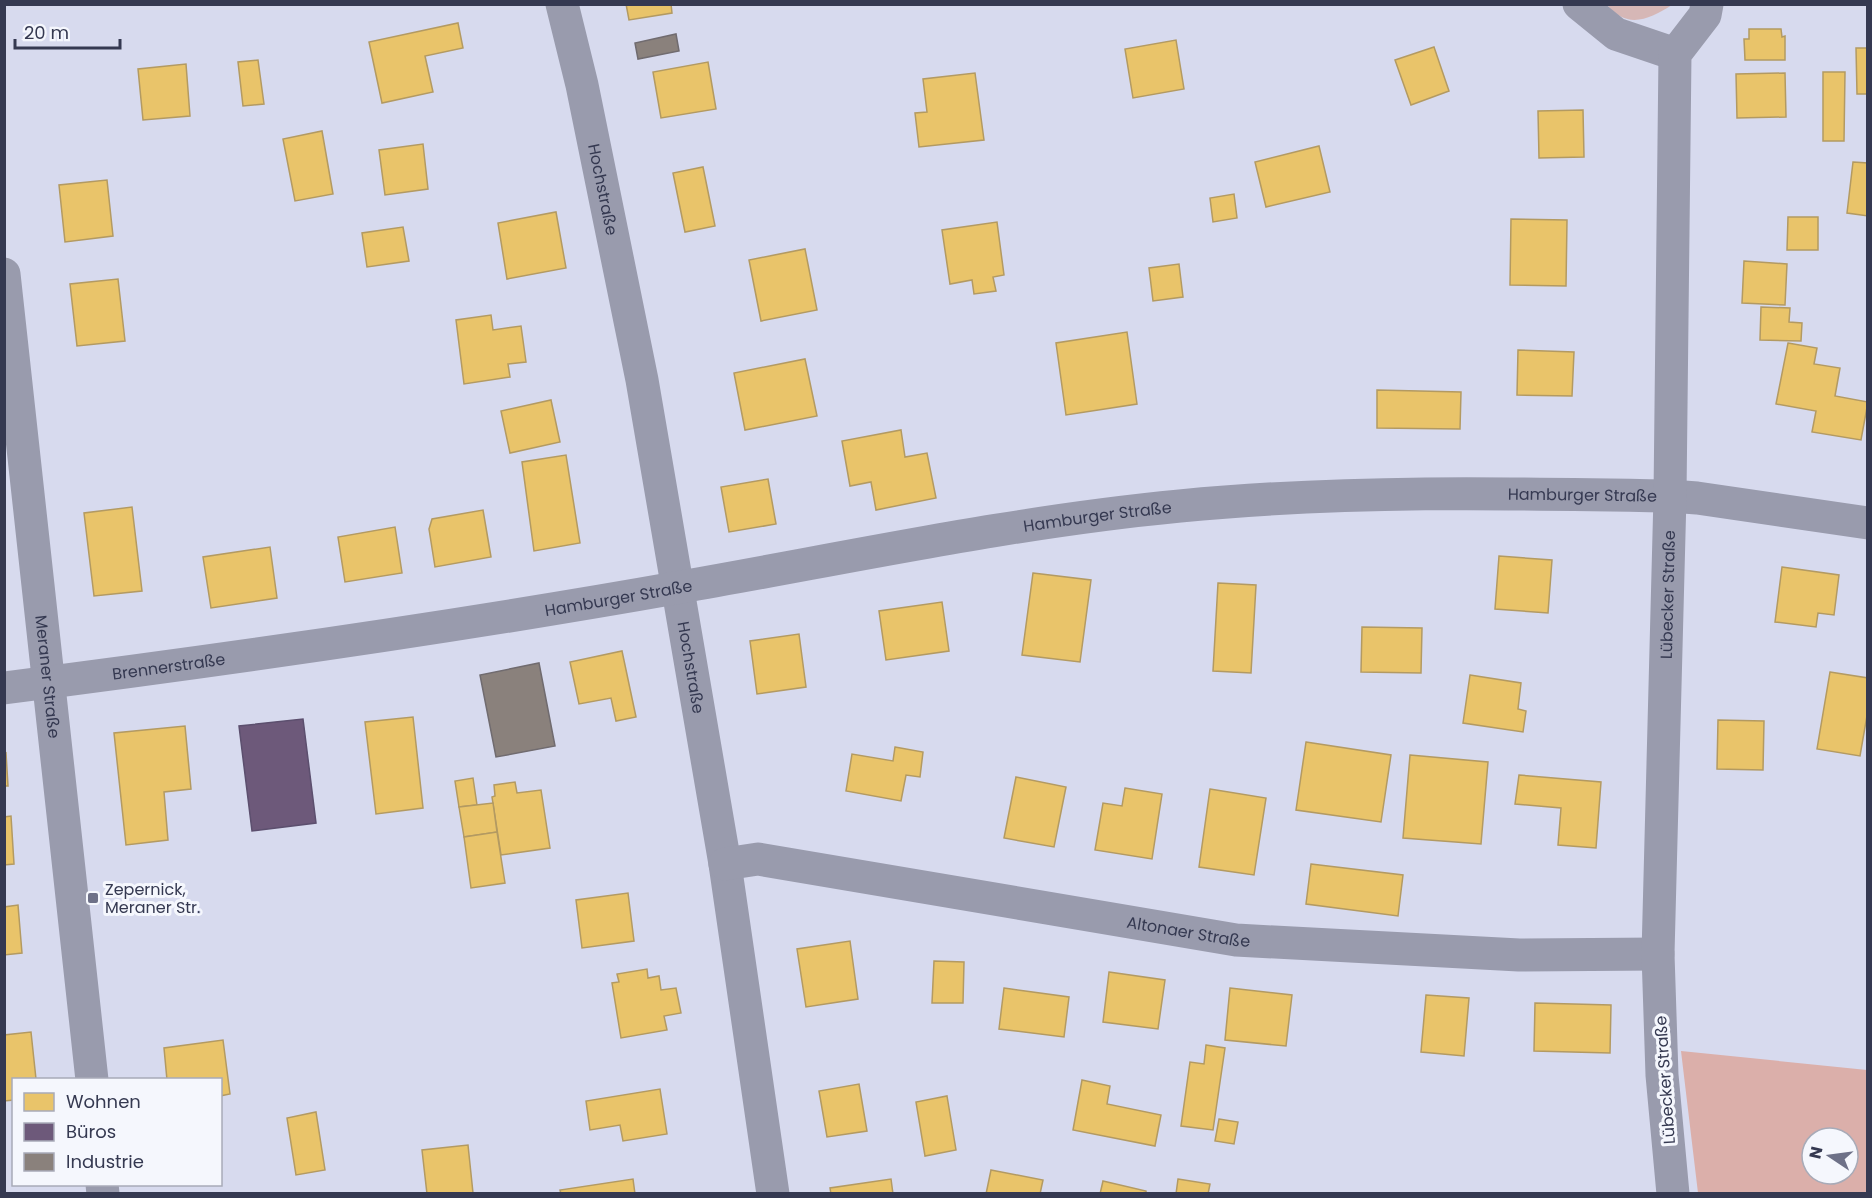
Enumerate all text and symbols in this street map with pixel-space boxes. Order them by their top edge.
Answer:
scale bar [15,12,120,50]
text: 20 m [24,20,69,45]
street label: Hochstraße [583,142,624,237]
street label: Hamburger Straße [1508,482,1657,507]
street label: Hamburger Straße [1022,495,1173,537]
street label: Lübecker Straße [1654,530,1681,659]
street label: Hamburger Straße [543,574,694,622]
street label: Meraner Straße [30,614,66,739]
street label: Hochstraße [672,620,710,715]
street label: Brennerstraße [111,647,227,685]
place label: Zepernick, Meraner Str. [105,878,200,919]
marker: Zepernick, Meraner Str. [86,891,100,905]
street label: Altonaer Straße [1125,910,1251,952]
street label: Lübecker Straße [1649,1015,1681,1145]
legend [12,1078,222,1186]
text: Wohnen [66,1089,141,1114]
text: Büros [66,1119,116,1144]
north arrow [1800,1126,1860,1186]
text: N [1803,1144,1828,1161]
text: Industrie [66,1149,144,1174]

